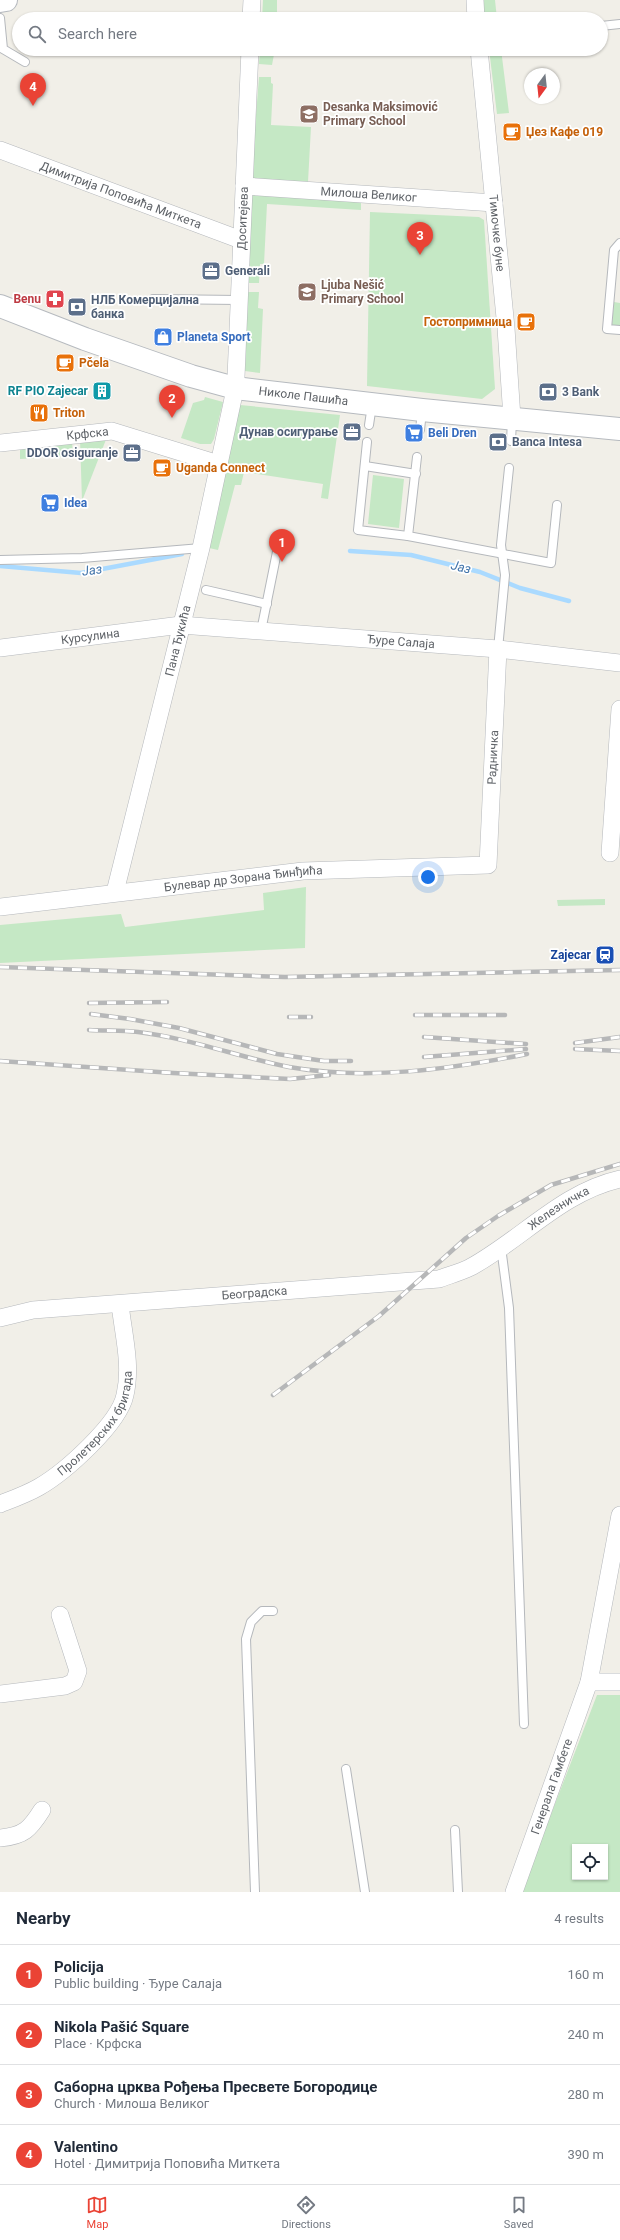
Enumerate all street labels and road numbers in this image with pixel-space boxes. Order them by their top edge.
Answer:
street label: Димитрија Поповића Миткета [38,159,203,232]
street label: Милоша Великог [320,184,417,205]
street label: Доситејева [234,186,251,250]
street label: Тимочке буне [486,194,508,272]
street label: Николе Пашића [258,384,349,408]
street label: Крфска [66,424,109,443]
street label: Пана Ђукића [162,604,193,678]
street label: Курсулина [60,626,120,647]
street label: Ђуре Салаја [367,632,435,651]
street label: Радничка [485,730,501,785]
street label: Булевар др Зорана Ђинђића [163,863,323,894]
street label: Железничка [525,1184,591,1233]
street label: Београдска [221,1284,288,1303]
street label: Пролетерских бригада [55,1371,135,1479]
street label: Генерала Гамбете [528,1737,575,1836]

